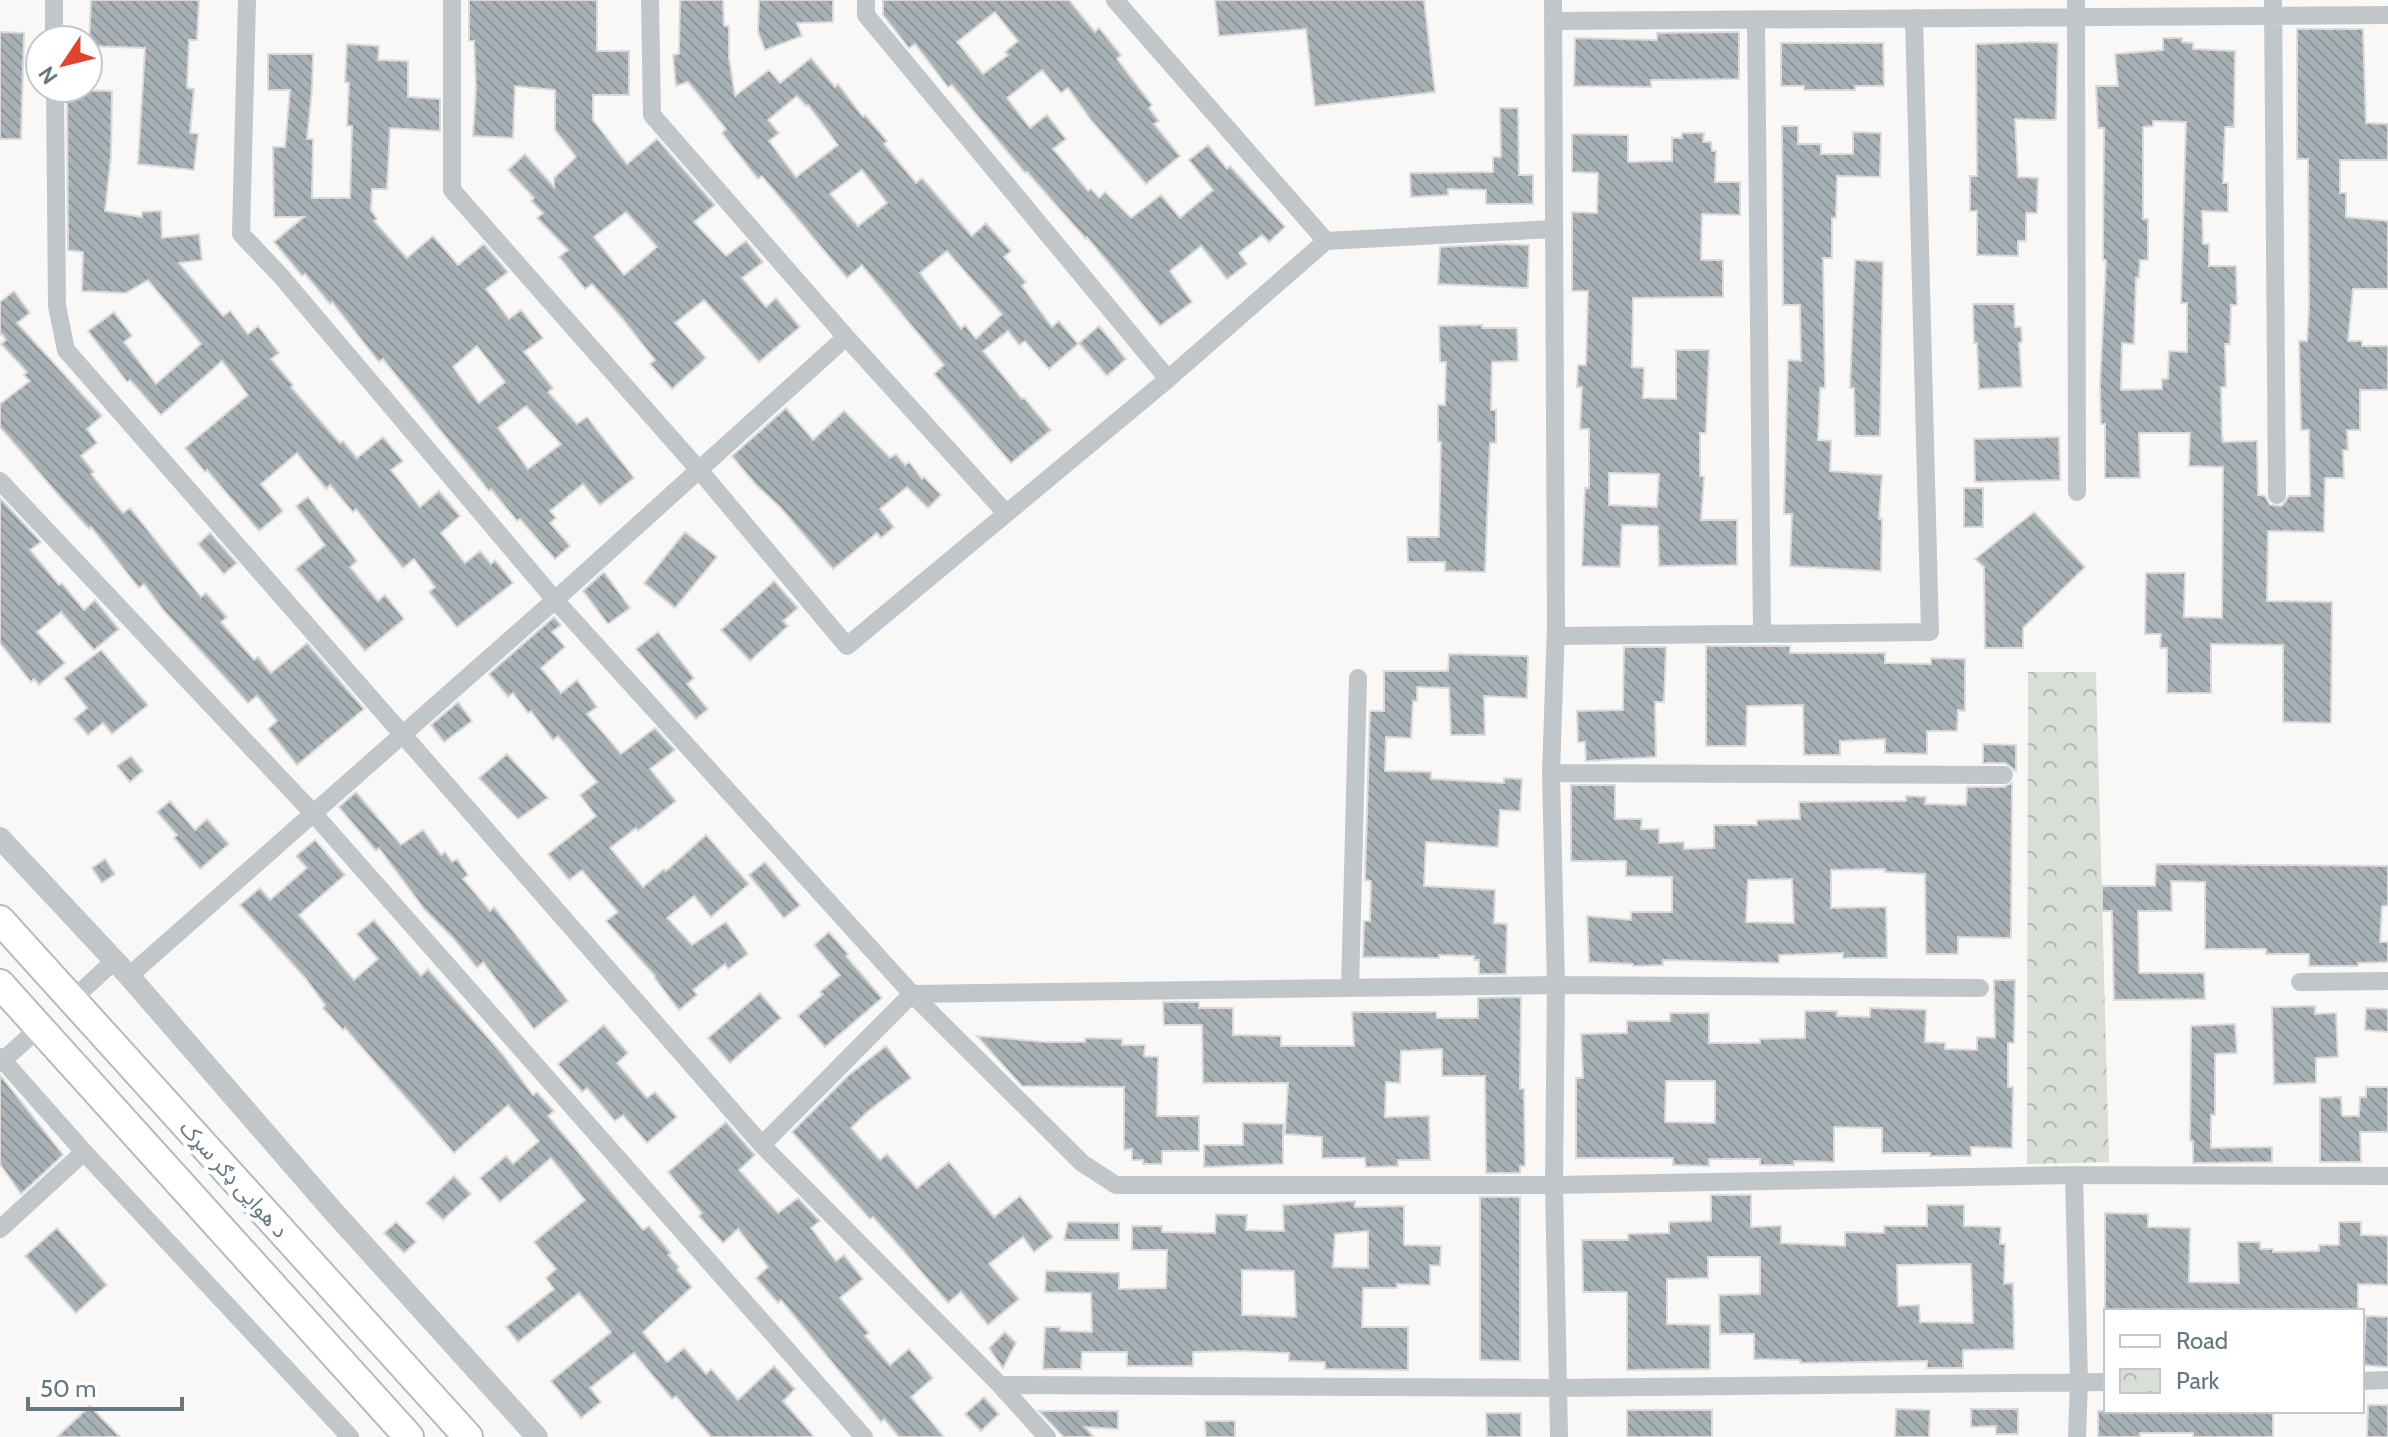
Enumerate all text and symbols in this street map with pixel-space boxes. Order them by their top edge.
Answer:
north arrow [24,24,104,104]
text: N [33,61,64,89]
street label: د هوایی ډګر سړک [174,1115,294,1243]
legend [2104,1309,2364,1413]
text: Road [2176,1326,2228,1355]
scale bar [28,1361,182,1411]
text: Park [2176,1366,2219,1395]
text: 50 m [40,1374,96,1403]

